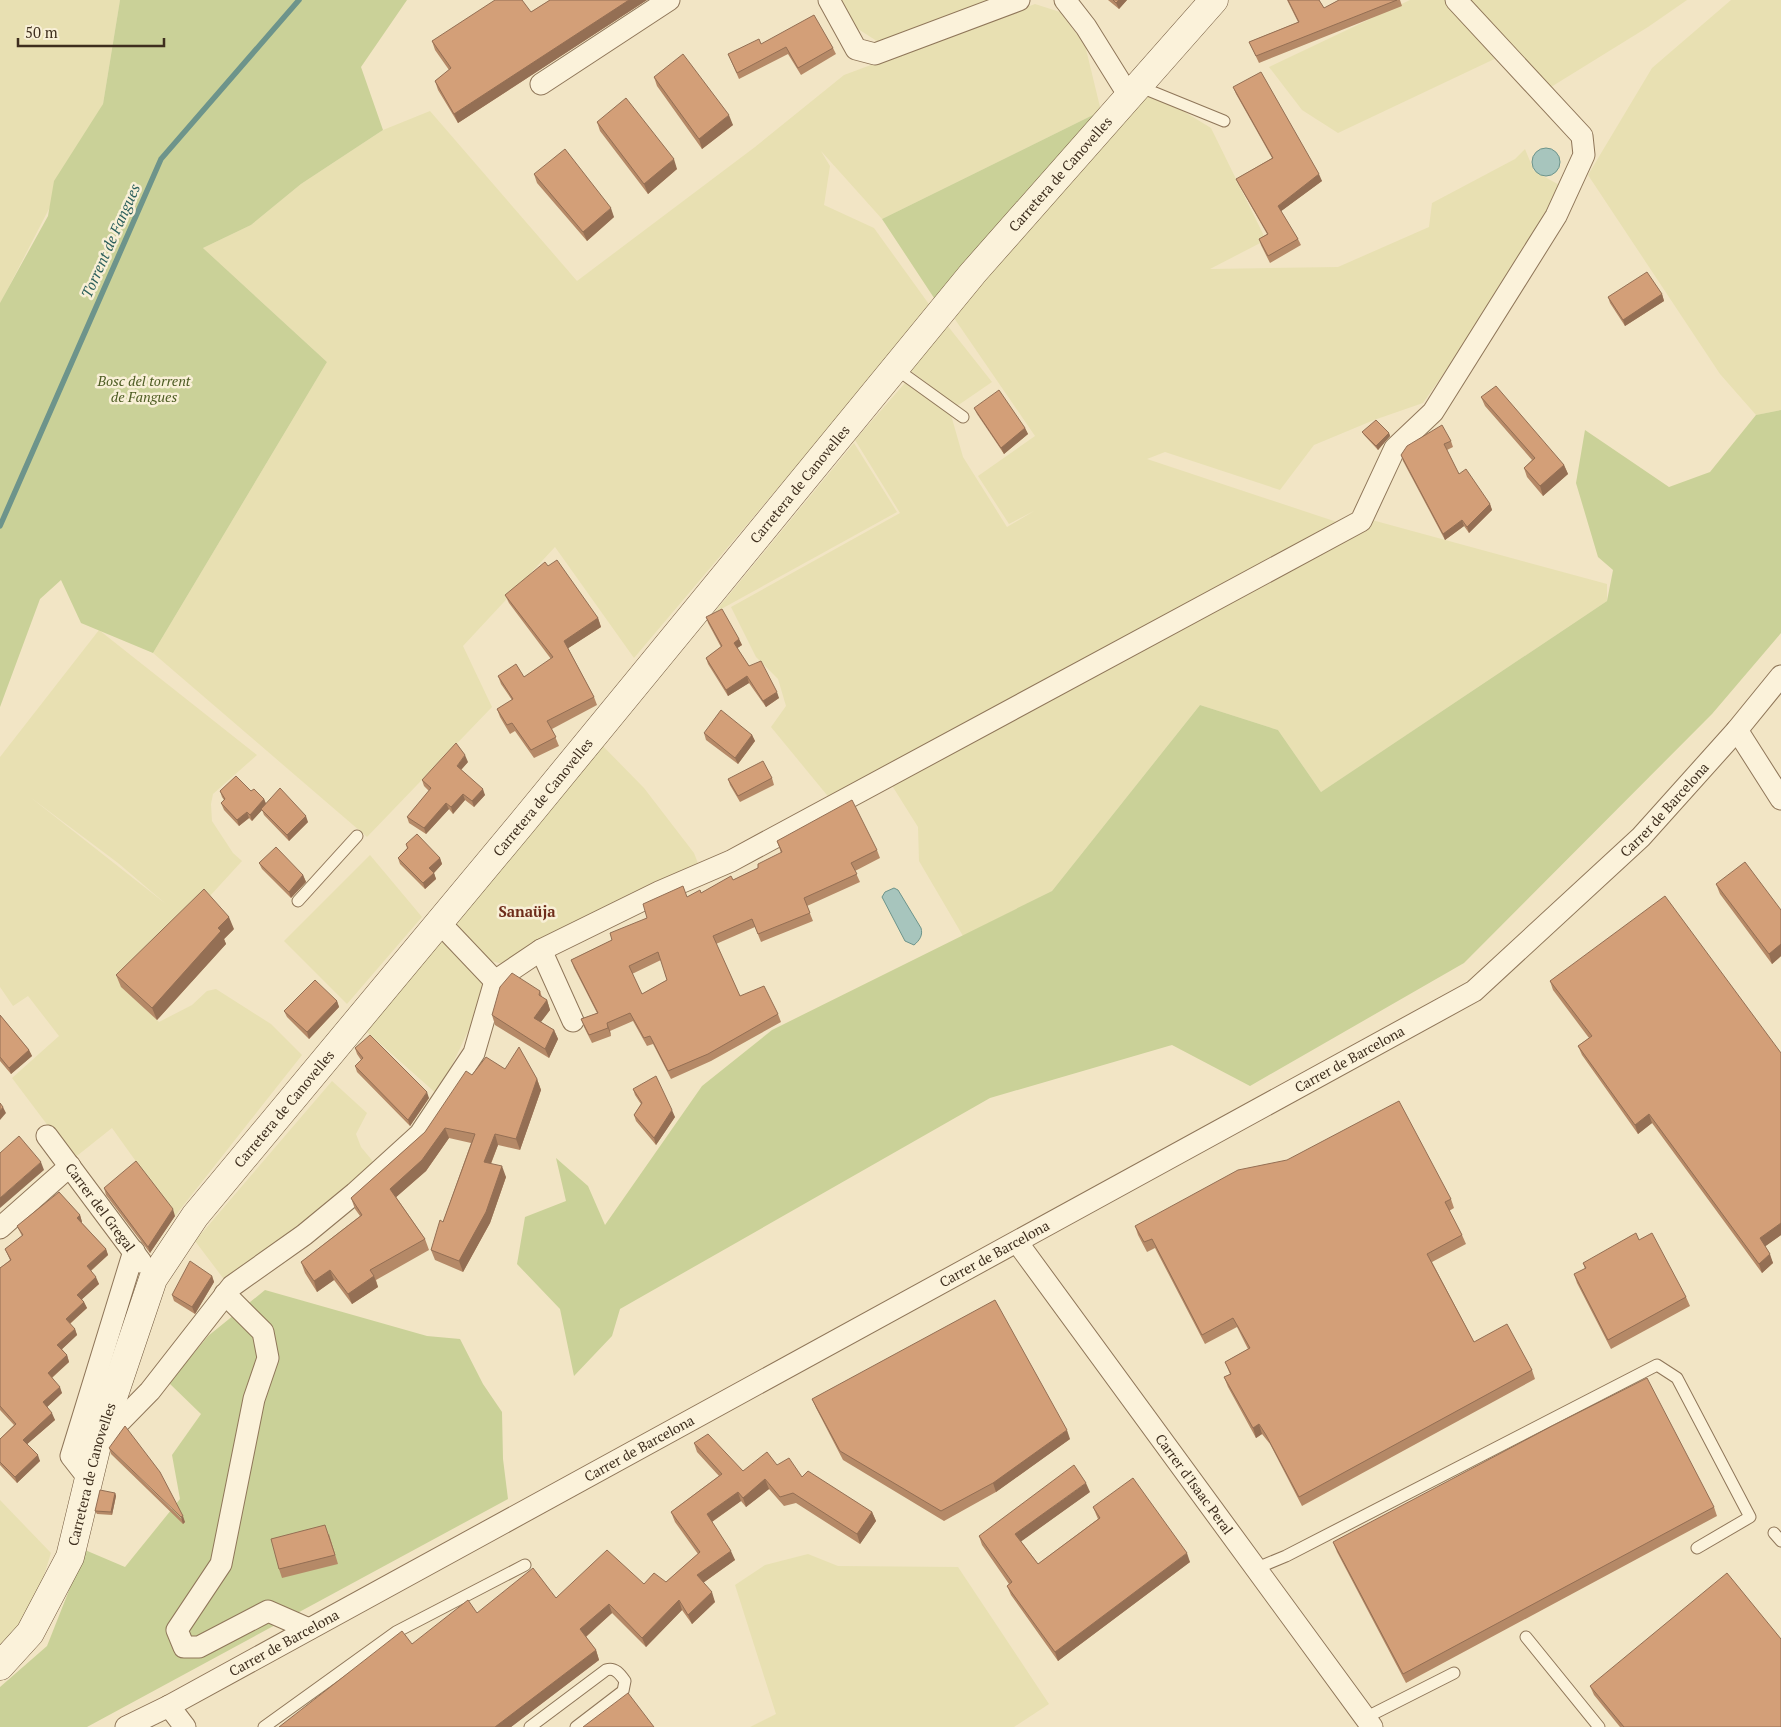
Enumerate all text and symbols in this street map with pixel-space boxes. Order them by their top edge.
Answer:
scale bar [18,15,164,47]
text: 50 m [25,22,58,42]
street label: Carretera de Canovelles [1004,112,1116,235]
water label: Torrent de Fangues [76,180,144,301]
park label: Bosc del torrent de Fangues [96,371,191,406]
street label: Carretera de Canovelles [745,421,854,547]
street label: Carretera de Canovelles [488,734,597,860]
street label: Carrer de Barcelona [1616,758,1713,861]
district label: Sanaüja [498,901,556,921]
street label: Carrer de Barcelona [1291,1021,1408,1097]
street label: Carretera de Canovelles [229,1046,338,1171]
street label: Carrer del Gregal [61,1159,140,1255]
street label: Carrer de Barcelona [936,1216,1053,1291]
street label: Carretera de Canovelles [63,1400,120,1548]
street label: Carrer de Barcelona [581,1410,697,1486]
street label: Carrer d'Isaac Peral [1151,1430,1238,1538]
street label: Carrer de Barcelona [225,1605,342,1680]

